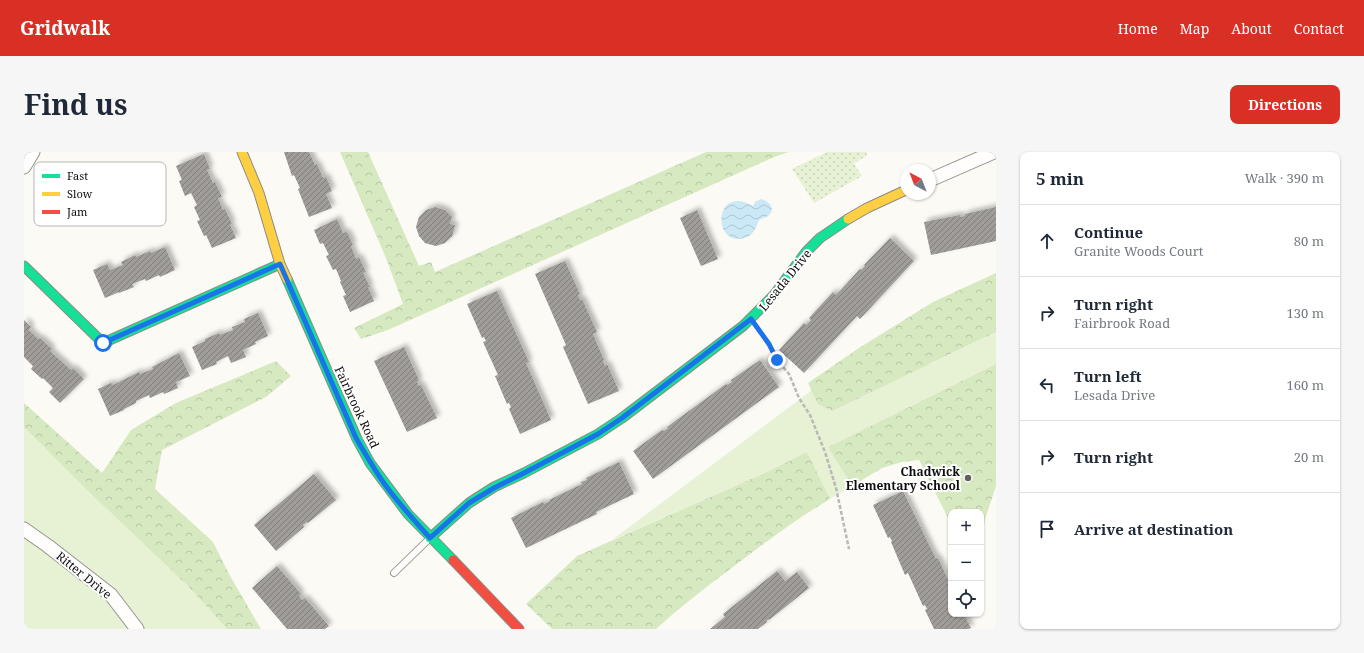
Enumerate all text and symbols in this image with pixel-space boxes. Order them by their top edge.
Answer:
text: Gridwalk [20,15,110,41]
text: Home [1118,19,1158,38]
text: Map [1180,19,1209,38]
text: About [1231,19,1272,38]
text: Contact [1294,19,1344,38]
text: Find us [24,85,128,123]
button: Directions [1230,85,1340,124]
legend [34,162,166,226]
north arrow [900,164,936,200]
text: 5 min [1036,167,1084,190]
text: Fast [67,168,88,183]
text: Walk · 390 m [1245,169,1324,187]
text: Slow [67,186,93,201]
text: Jam [66,204,88,219]
text: Continue [1074,222,1143,242]
icon: ahead [1036,230,1058,252]
text: 80 m [1294,232,1324,250]
text: Granite Woods Court [1074,242,1203,260]
street label: Lesada Drive [755,246,815,314]
text: Turn right [1074,294,1153,314]
icon: right [1036,302,1058,324]
text: 130 m [1287,304,1324,322]
text: Fairbrook Road [1074,314,1170,332]
route start [94,334,112,352]
route end [768,351,786,369]
street label: Fairbrook Road [331,363,384,451]
text: Turn left [1074,366,1142,386]
icon: left [1036,374,1058,396]
text: 160 m [1287,376,1324,394]
text: Lesada Drive [1074,386,1155,404]
icon: right [1036,446,1058,468]
text: Turn right [1074,447,1153,467]
text: 20 m [1294,448,1324,466]
place label: Chadwick Elementary School [846,463,961,494]
marker: Chadwick Elementary School [963,473,973,483]
map controls [948,509,984,617]
button: + [948,509,984,545]
icon: arrive [1036,518,1058,540]
text: Arrive at destination [1074,519,1233,539]
button: − [948,545,984,581]
street label: Ritter Drive [53,547,115,603]
button: locate [948,581,984,617]

